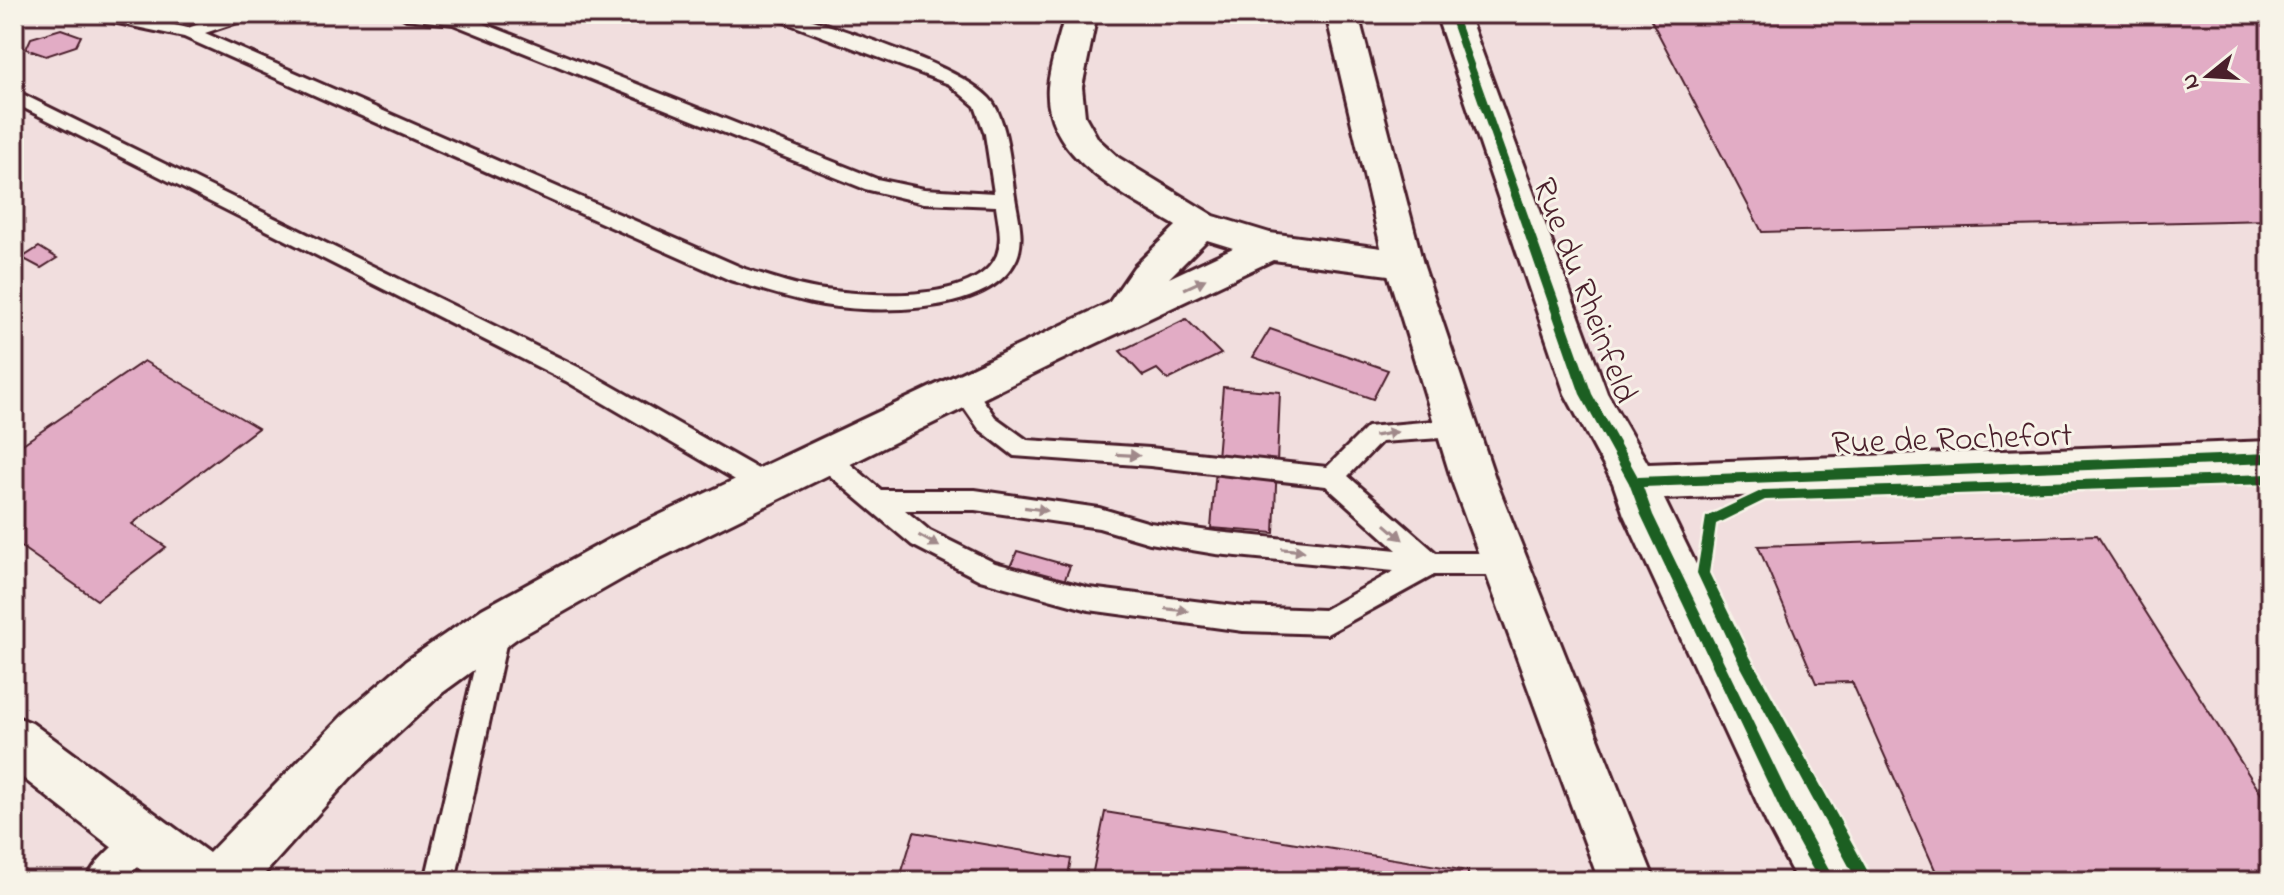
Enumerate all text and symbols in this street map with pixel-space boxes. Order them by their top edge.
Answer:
north arrow [2168,36,2248,116]
text: N [2174,69,2209,93]
street label: Rue du Rheinfeld [1517,171,1649,411]
one-way arrow [1183,277,1206,291]
street label: Rue de Rochefort [1831,412,2073,470]
one-way arrow [1373,427,1398,440]
one-way arrow [1116,449,1141,462]
one-way arrow [1024,503,1049,516]
one-way arrow [1384,523,1404,540]
one-way arrow [918,534,940,548]
one-way arrow [1281,543,1306,556]
one-way arrow [1165,604,1190,617]

